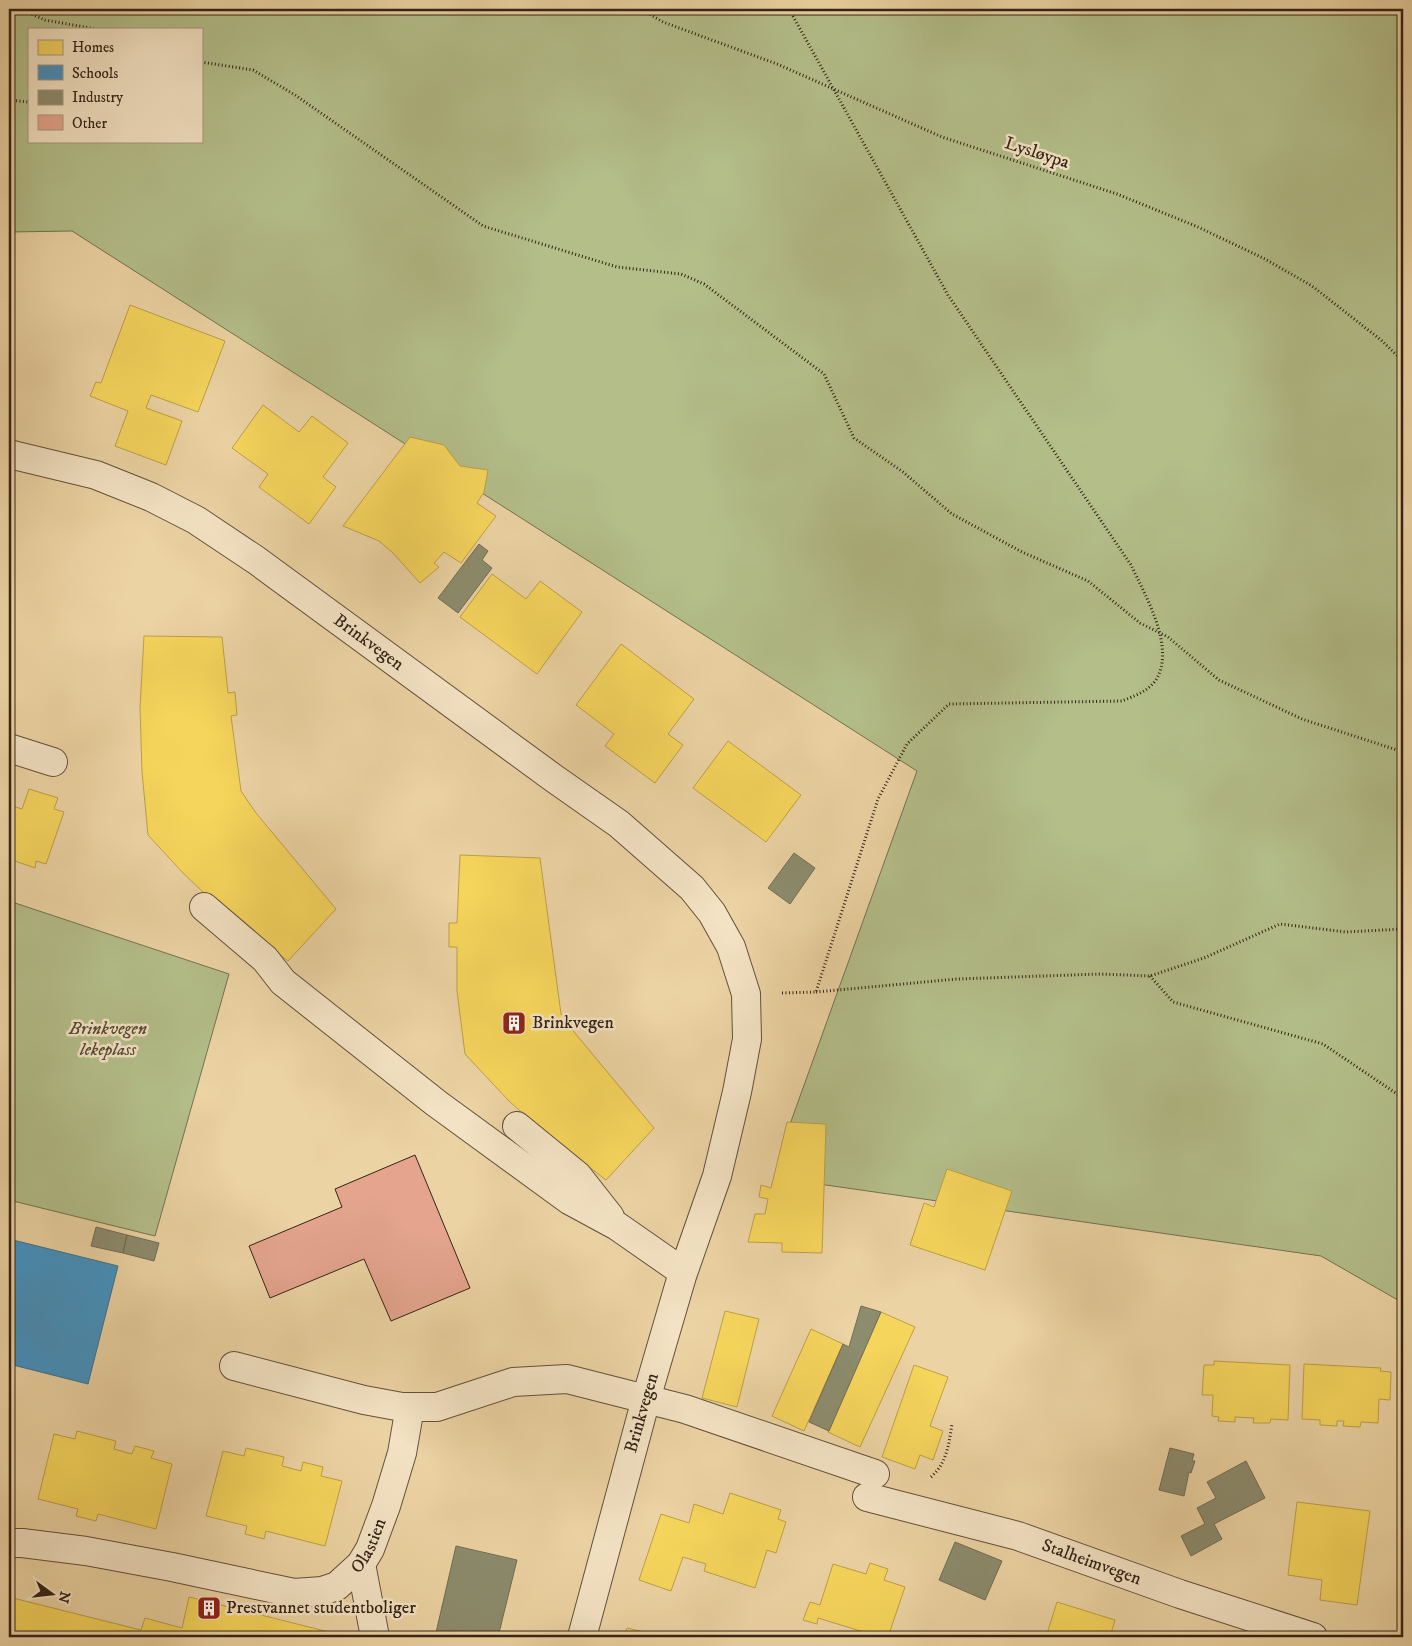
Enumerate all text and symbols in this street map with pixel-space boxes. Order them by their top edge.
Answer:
legend [28,28,202,142]
text: Homes [72,38,114,57]
text: Schools [72,64,118,83]
text: Industry [72,88,124,107]
text: Other [72,114,107,133]
street label: Lysløypa [1002,132,1072,174]
street label: Brinkvegen [329,609,409,676]
building icon: Brinkvegen [501,1010,527,1036]
place label: Brinkvegen [532,1012,615,1034]
park label: Brinkvegen lekeplass [68,1018,147,1061]
street label: Brinkvegen [620,1370,664,1455]
street label: Olastien [346,1515,392,1579]
street label: Stalheimvegen [1039,1534,1145,1590]
north arrow [28,1568,78,1618]
text: N [53,1589,74,1605]
building icon: Prestvannet studentboliger [196,1595,222,1621]
place label: Prestvannet studentboliger [226,1597,416,1619]

